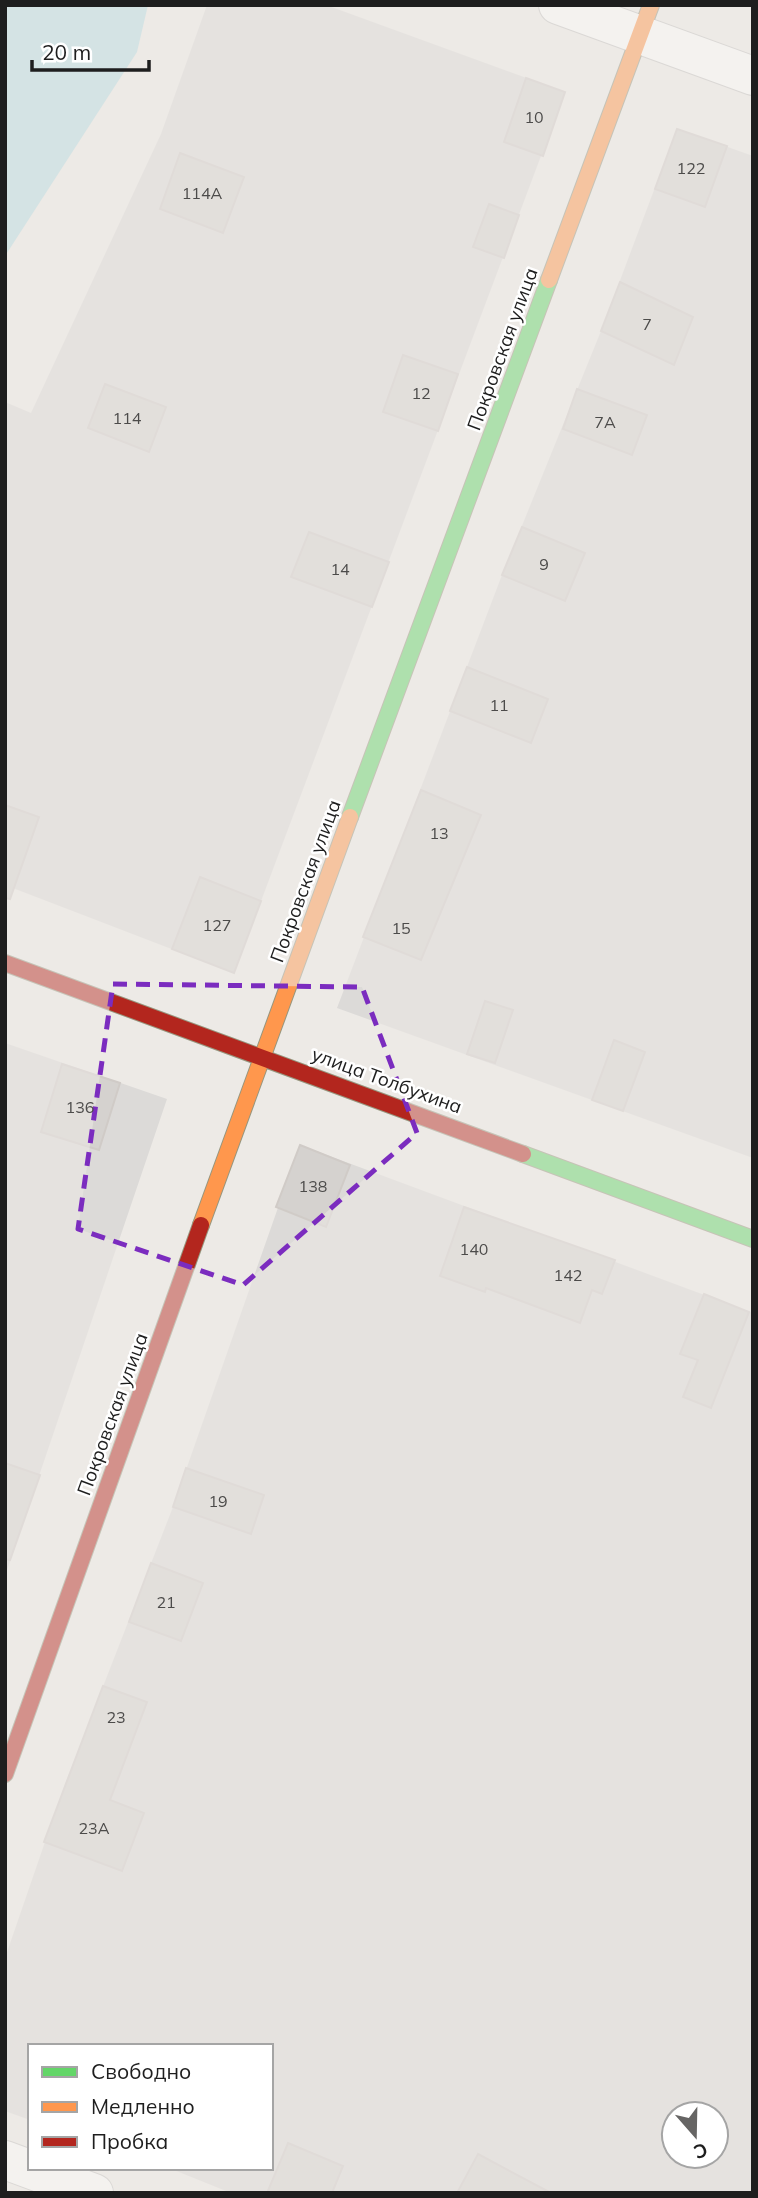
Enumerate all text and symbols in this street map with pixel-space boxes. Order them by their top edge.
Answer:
scale bar [32,28,149,72]
text: 20 m [42,39,91,65]
house number: 10 [524,107,544,127]
house number: 122 [677,158,705,178]
house number: 114А [182,183,223,203]
street label: Покровская улица [461,264,543,434]
house number: 7 [642,314,652,334]
house number: 12 [411,383,431,403]
house number: 114 [113,408,142,428]
house number: 7А [594,412,616,432]
house number: 9 [539,554,549,574]
house number: 14 [330,559,350,579]
house number: 11 [489,695,509,715]
street label: Покровская улица [264,796,346,966]
house number: 13 [429,823,449,843]
house number: 127 [203,915,231,935]
house number: 15 [391,918,411,938]
street label: улица Толбухина [309,1042,465,1118]
house number: 136 [66,1097,94,1117]
house number: 138 [299,1176,327,1196]
house number: 140 [460,1239,488,1259]
house number: 142 [554,1265,582,1285]
street label: Покровская улица [71,1329,153,1499]
house number: 19 [208,1491,228,1511]
house number: 21 [156,1592,176,1612]
house number: 23 [106,1707,126,1727]
house number: 23А [79,1818,110,1838]
legend [28,2044,273,2170]
text: Свободно [91,2058,191,2084]
text: Медленно [91,2093,195,2119]
north arrow [660,2100,730,2170]
text: Пробка [91,2128,168,2154]
text: С [691,2137,711,2164]

